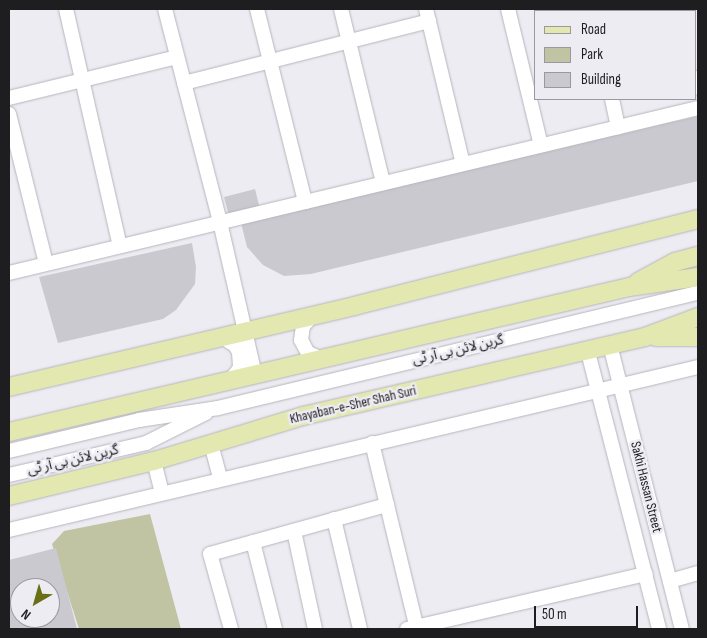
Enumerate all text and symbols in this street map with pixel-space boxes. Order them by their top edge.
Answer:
legend [534,10,697,100]
text: Road [581,20,606,39]
text: Park [581,45,603,64]
text: Building [581,70,621,89]
street label: گرین لائن بی آر ٹی [411,331,505,369]
street label: Khayaban-e-Sher Shah Suri [288,382,418,428]
street label: Sakhi Hassan Street [627,440,665,534]
street label: گرین لائن بی آر ٹی [26,441,120,479]
north arrow [10,578,60,628]
scale bar [537,596,641,628]
text: N [18,605,34,623]
text: 50 m [542,605,567,624]

